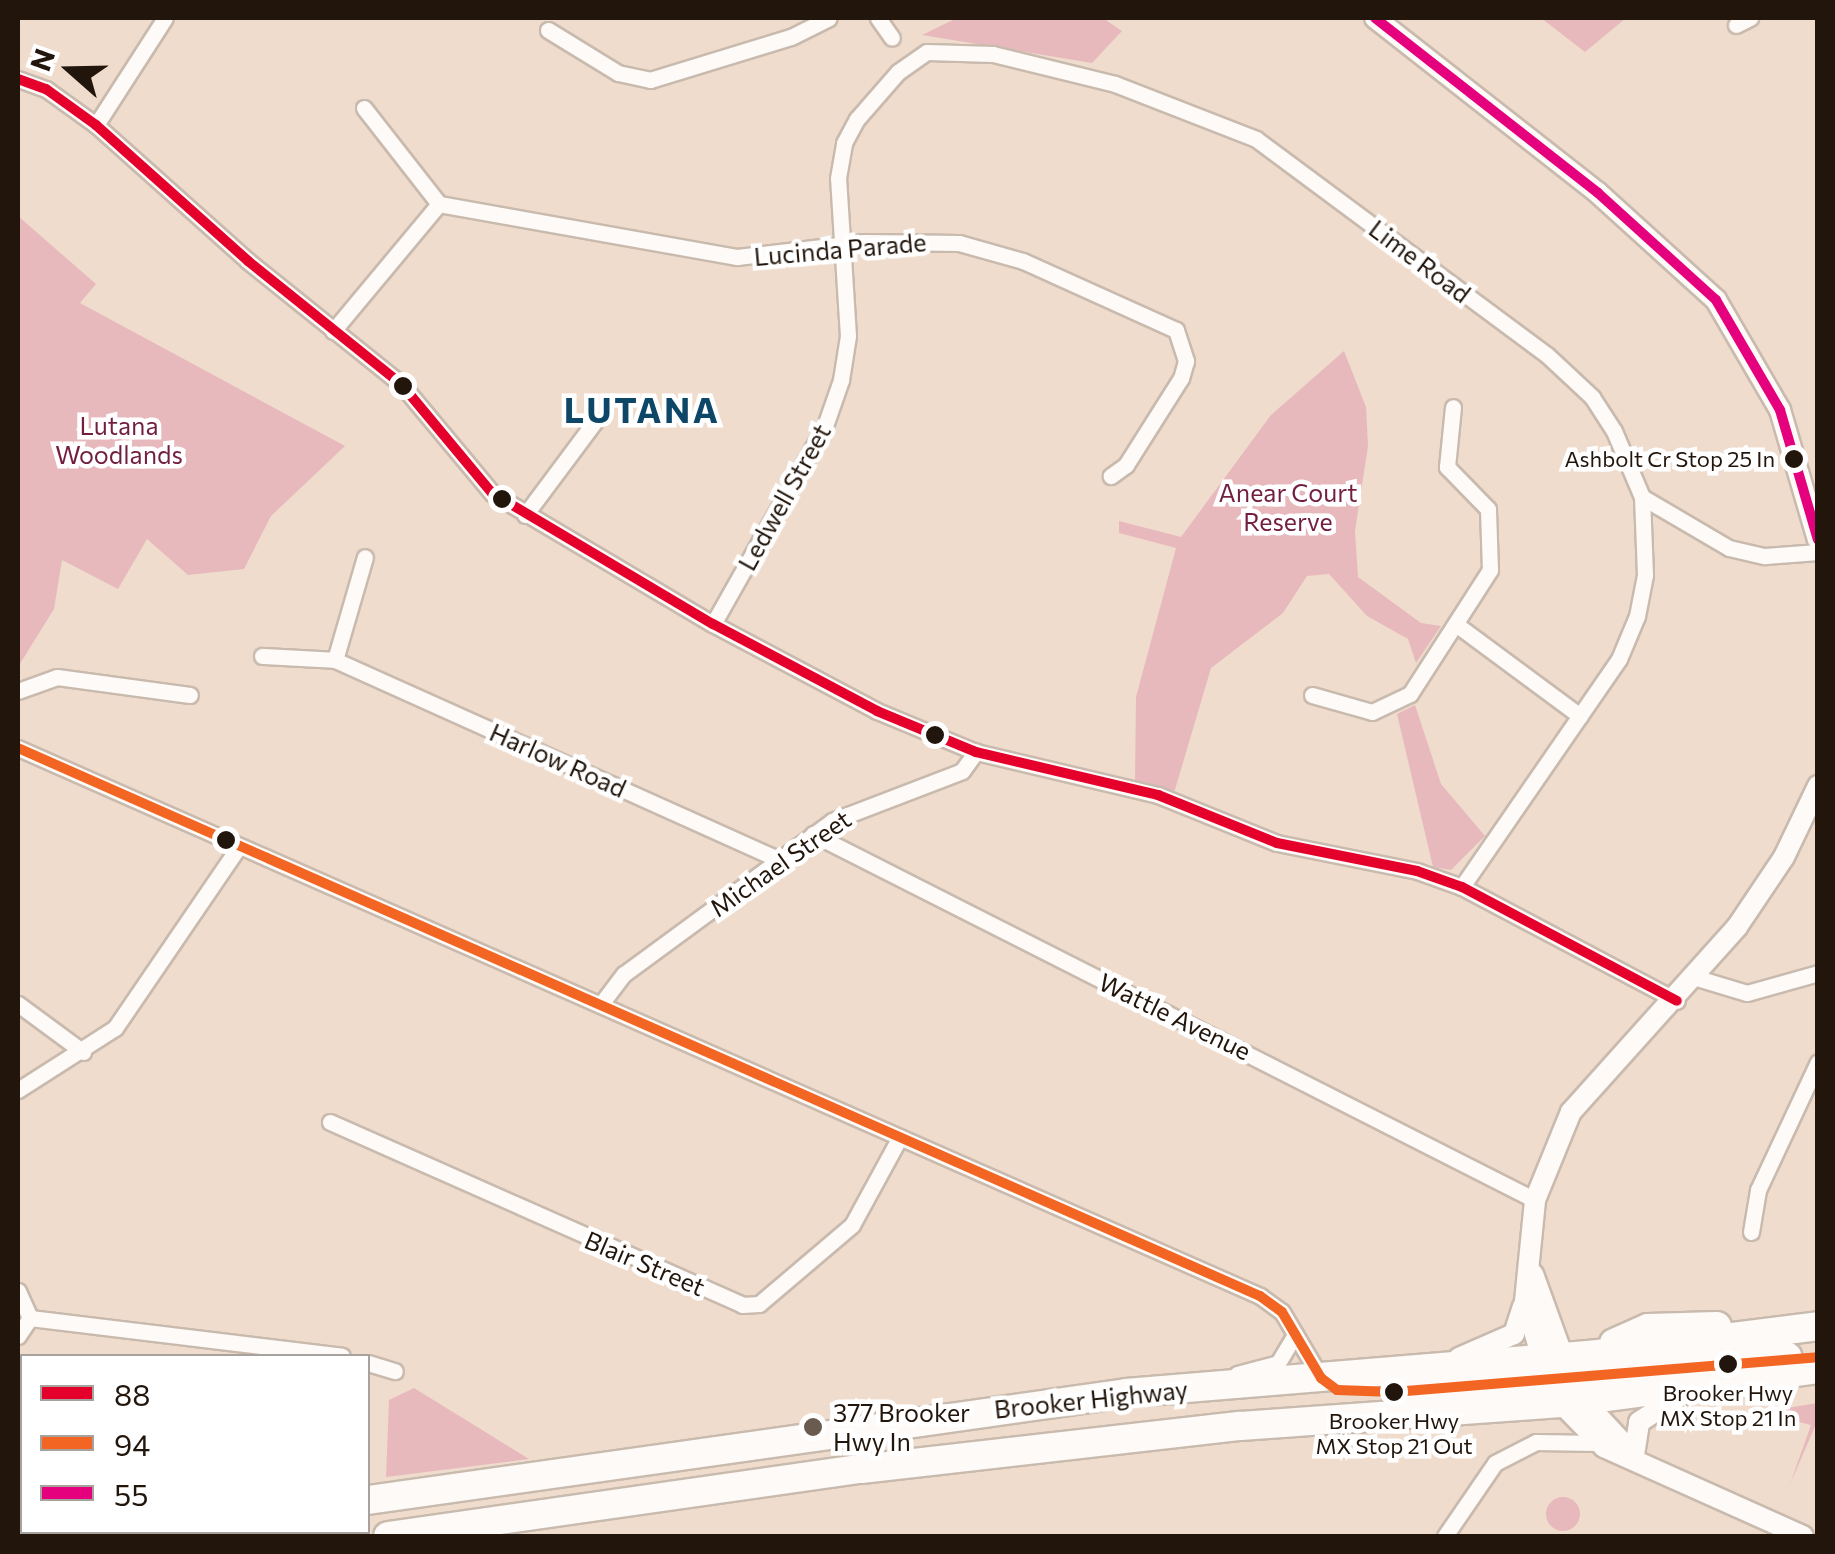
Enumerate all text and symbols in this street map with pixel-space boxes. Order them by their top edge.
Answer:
north arrow [20,20,120,120]
text: N [22,44,61,75]
street label: Lime Road [1363,213,1477,309]
street label: Lucinda Parade [753,227,927,271]
unlabelled marker [393,376,413,396]
district label: LUTANA [564,388,720,430]
park label: Lutana Woodlands [55,411,183,470]
street label: Ledwell Street [731,419,837,575]
place label: Ashbolt Cr Stop 25 In [1564,446,1775,472]
marker: Ashbolt Cr Stop 25 In [1784,449,1804,469]
park label: Anear Court Reserve [1219,478,1357,537]
unlabelled marker [492,489,512,509]
street label: Harlow Road [485,717,631,803]
unlabelled marker [925,725,945,745]
street label: Michael Street [704,803,856,923]
unlabelled marker [216,830,236,850]
street label: Wattle Avenue [1094,966,1256,1066]
street label: Blair Street [580,1224,710,1302]
legend [20,1354,370,1534]
marker: Brooker Hwy MX Stop 21 In [1718,1354,1738,1374]
street label: Brooker Highway [993,1374,1189,1424]
text: 88 [114,1375,150,1412]
place label: Brooker Hwy MX Stop 21 In [1660,1379,1796,1430]
marker: Brooker Hwy MX Stop 21 Out [1384,1382,1404,1402]
place label: 377 Brooker Hwy In [833,1398,970,1457]
place label: Brooker Hwy MX Stop 21 Out [1315,1407,1473,1458]
marker: 377 Brooker Hwy In [802,1416,824,1438]
text: 94 [114,1425,150,1462]
text: 55 [114,1475,148,1512]

